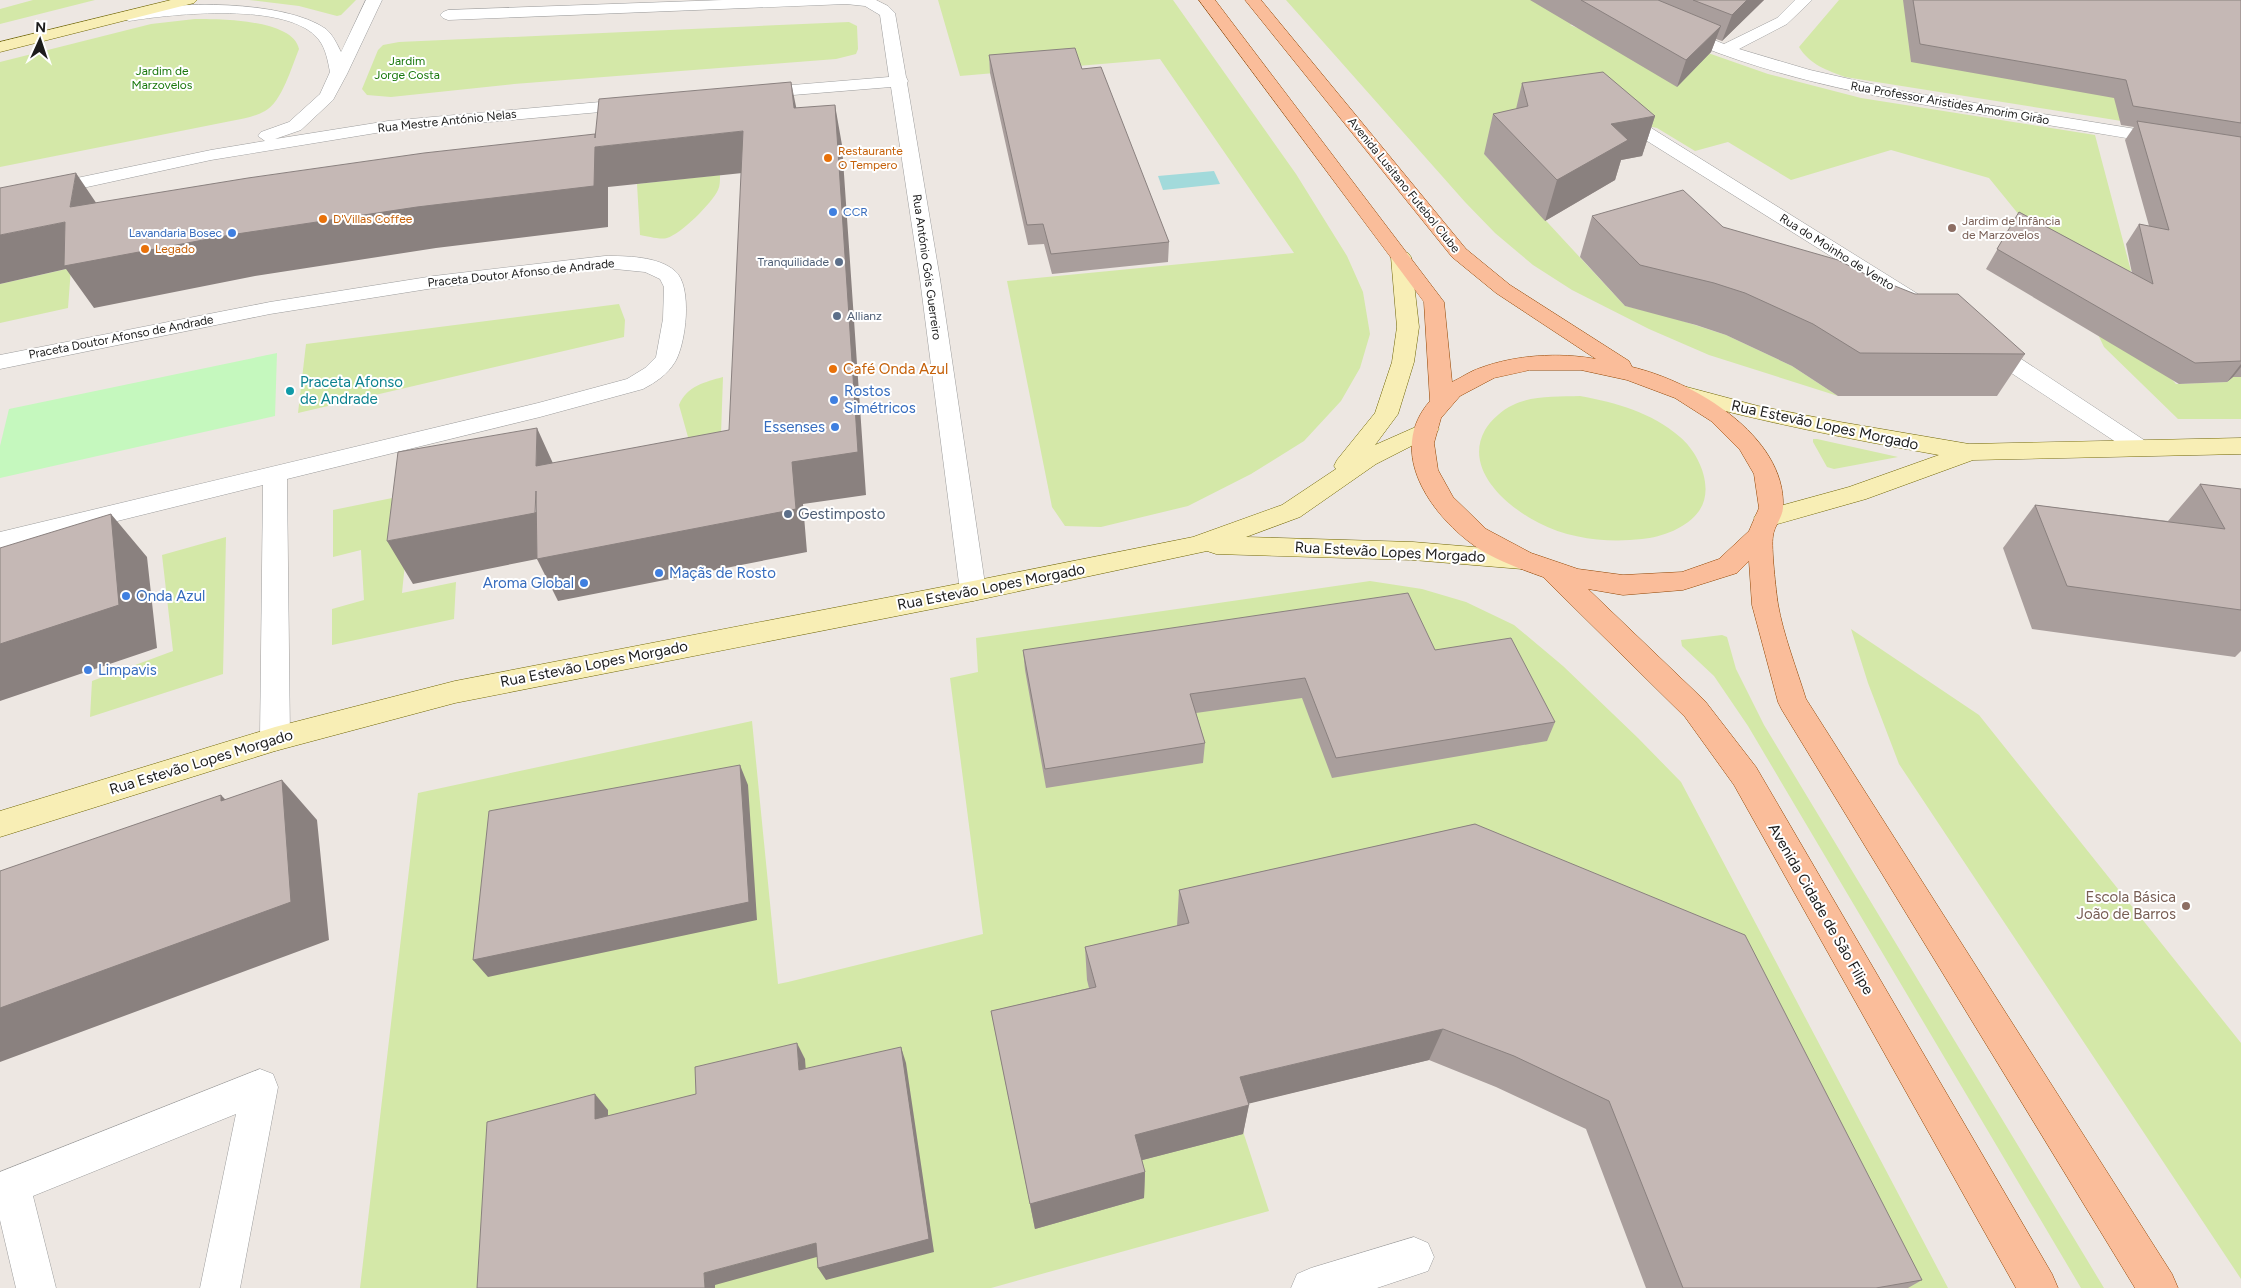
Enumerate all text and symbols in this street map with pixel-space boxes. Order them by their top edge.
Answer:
north arrow [15,15,65,65]
text: N [35,19,47,36]
park label: Jardim Jorge Costa [374,54,440,82]
park label: Jardim de Marzovelos [132,64,193,92]
street label: Rua Professor Aristides Amorim Girão [1849,79,2051,127]
street label: Rua Mestre António Nelas [377,107,518,135]
street label: Avenida Lusitano Futebol Clube [1345,114,1463,256]
place label: Restaurante O Tempero [838,144,903,172]
marker: Restaurante O Tempero [822,152,834,164]
street label: Rua António Góis Guerreiro [910,193,944,341]
place label: CCR [843,205,868,219]
marker: CCR [827,206,839,218]
street label: Rua do Moinho de Vento [1777,211,1897,293]
place label: D'Villas Coffee [333,212,413,226]
marker: D'Villas Coffee [317,213,329,225]
place label: Jardim de Infância de Marzovelos [1962,214,2060,242]
marker: Jardim de Infância de Marzovelos [1946,222,1958,234]
place label: Lavandaria Bosec [129,226,222,240]
marker: Lavandaria Bosec [226,227,238,239]
place label: Legado [155,242,195,256]
marker: Legado [139,243,151,255]
place label: Tranquilidade [757,255,829,269]
street label: Praceta Doutor Afonso de Andrade [427,256,616,290]
marker: Tranquilidade [833,256,845,268]
place label: Allianz [847,309,882,323]
marker: Allianz [831,310,843,322]
street label: Praceta Doutor Afonso de Andrade [27,312,215,362]
place label: Café Onda Azul [843,360,948,378]
marker: Café Onda Azul [827,363,839,375]
place label: Praceta Afonso de Andrade [300,373,403,408]
place label: Rostos Simétricos [844,382,916,417]
marker: Praceta Afonso de Andrade [284,385,296,397]
marker: Rostos Simétricos [828,394,840,406]
street label: Rua Estevão Lopes Morgado [1730,396,1921,454]
place label: Essenses [763,418,825,436]
marker: Essenses [829,421,841,433]
place label: Gestimposto [798,505,886,523]
marker: Gestimposto [782,508,794,520]
street label: Rua Estevão Lopes Morgado [1294,538,1486,566]
street label: Rua Estevão Lopes Morgado [896,560,1087,614]
place label: Maçãs de Rosto [669,564,776,582]
marker: Maçãs de Rosto [653,567,665,579]
place label: Aroma Global [483,574,574,592]
marker: Aroma Global [578,577,590,589]
place label: Onda Azul [136,587,205,605]
marker: Onda Azul [120,590,132,602]
street label: Rua Estevão Lopes Morgado [499,637,690,691]
place label: Limpavis [98,661,157,679]
marker: Limpavis [82,664,94,676]
street label: Rua Estevão Lopes Morgado [107,725,295,799]
street label: Avenida Cidade de São Filipe [1765,820,1877,998]
place label: Escola Básica João de Barros [2076,888,2176,923]
marker: Escola Básica João de Barros [2180,900,2192,912]

